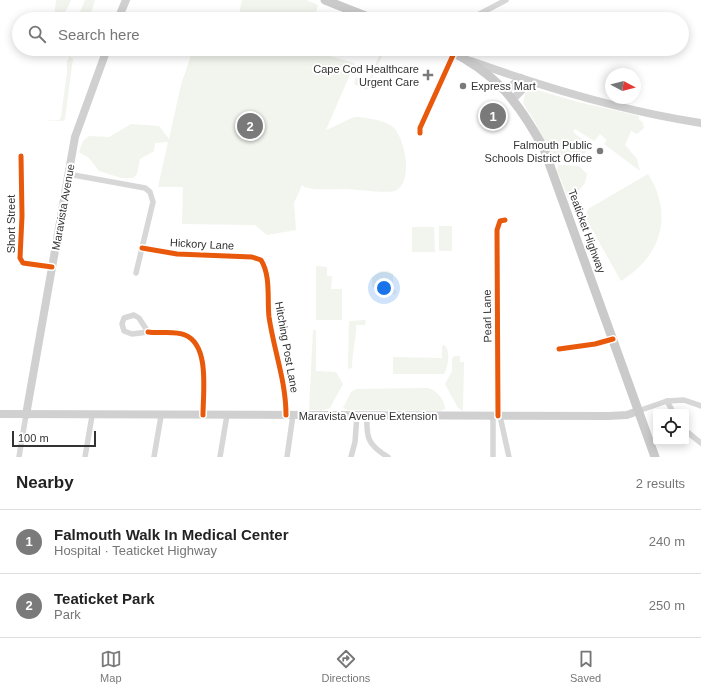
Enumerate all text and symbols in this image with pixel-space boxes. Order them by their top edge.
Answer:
search box [12,12,689,56]
icon: search [26,23,48,45]
text: Search here [58,26,140,43]
place label: Cape Cod Healthcare Urgent Care [313,63,419,88]
north arrow [605,68,641,104]
marker: Cape Cod Healthcare Urgent Care [422,69,434,81]
place label: Express Mart [471,80,536,92]
marker: Express Mart [458,81,468,91]
pin: 1 [480,101,506,131]
pin: 2 [237,111,263,141]
place label: Falmouth Public Schools District Office [485,139,592,164]
marker: Falmouth Public Schools District Office [595,146,605,156]
street label: Maravista Avenue [50,163,76,251]
street label: Teaticket Highway [566,187,608,275]
street label: Short Street [5,195,17,253]
street label: Hickory Lane [170,236,234,252]
your location [374,278,394,298]
street label: Pearl Lane [481,289,493,343]
street label: Hitching Post Lane [273,300,301,394]
map controls [653,409,689,445]
button: locate [653,409,689,445]
street label: Maravista Avenue Extension [299,410,437,422]
scale bar [12,429,96,448]
text: 100 m [18,432,49,444]
text: Nearby [16,473,74,492]
text: 2 results [636,476,685,491]
text: Falmouth Walk In Medical Center [54,526,288,543]
text: 1 [25,534,33,549]
text: 240 m [649,534,685,549]
text: Hospital · Teaticket Highway [54,543,217,558]
text: Teaticket Park [54,590,155,607]
text: 2 [25,598,33,613]
text: 250 m [649,598,685,613]
text: Park [54,607,81,622]
tab: Map [100,648,122,684]
tab: Directions [321,648,370,684]
tab: Saved [570,648,601,684]

